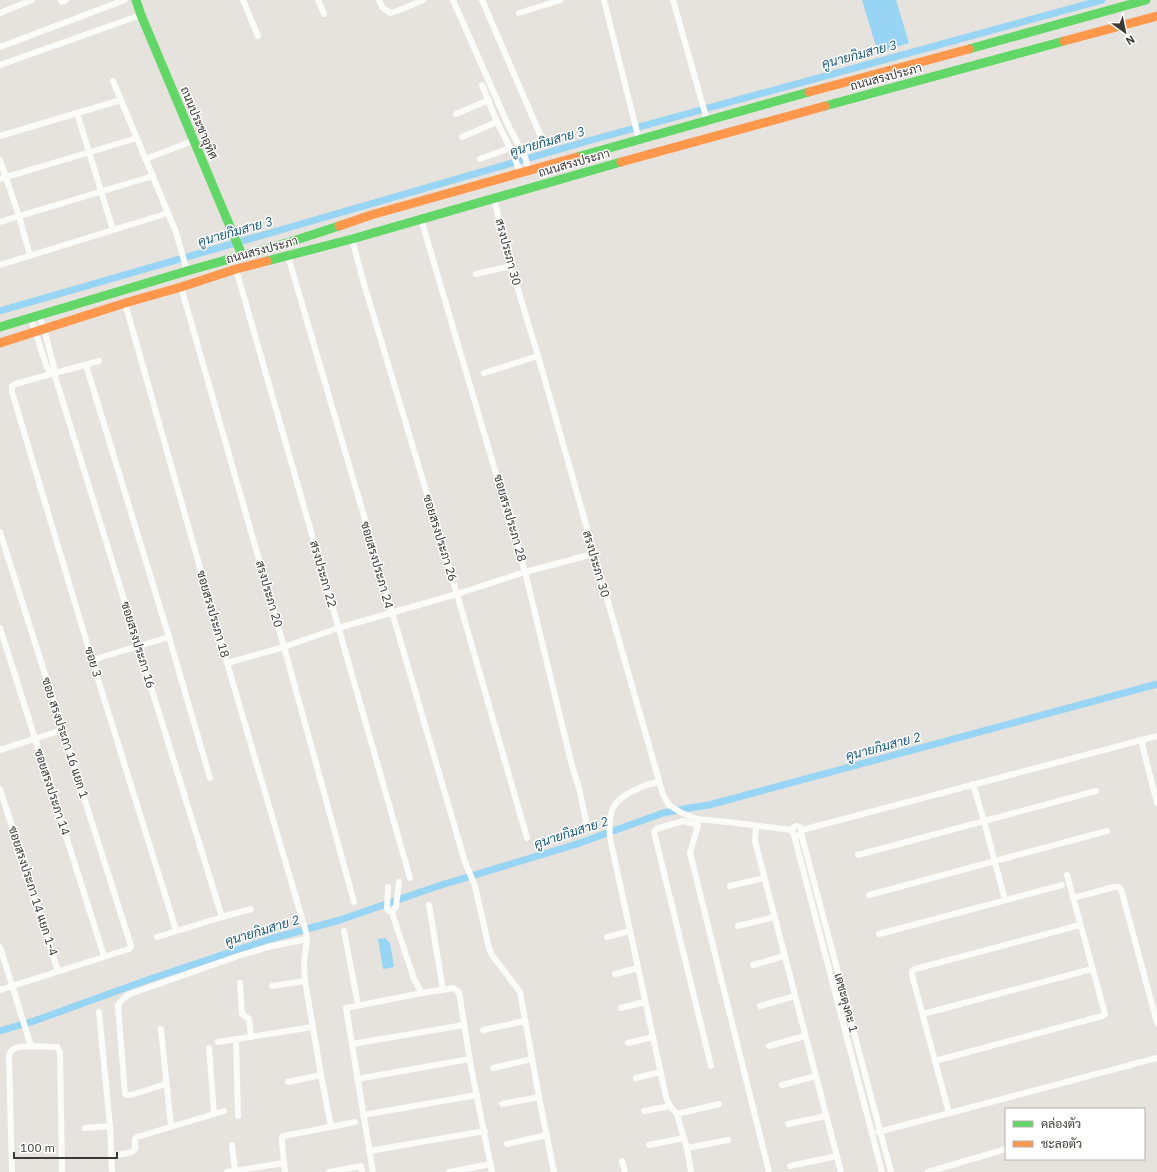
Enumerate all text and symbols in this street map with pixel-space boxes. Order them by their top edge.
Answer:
north arrow [1105,12,1145,52]
text: N [1123,32,1138,48]
water label: คูนายกิมสาย 3 [820,36,899,74]
street label: ถนนสรงประภา [848,60,923,93]
street label: ถนนประชาอุทิศ [176,84,222,162]
water label: คูนายกิมสาย 3 [508,123,587,161]
street label: ถนนสรงประภา [536,145,611,180]
water label: คูนายกิมสาย 3 [196,213,275,251]
street label: สรงประภา 30 [492,217,525,287]
street label: ถนนสรงประภา [224,233,299,266]
street label: ซอยสรงประภา 28 [491,473,530,563]
street label: ซอยสรงประภา 26 [420,493,461,583]
street label: ซอยสรงประภา 24 [358,520,397,610]
street label: สรงประภา 30 [580,529,613,599]
street label: สรงประภา 22 [307,539,340,609]
street label: สรงประภา 20 [253,559,286,629]
street label: ซอยสรงประภา 18 [194,569,233,659]
street label: ซอยสรงประภา 16 [118,600,159,690]
street label: ซอย 3 [82,645,105,679]
street label: ซอย สรงประภา 16 แยก 1 [39,675,92,800]
water label: คูนายกิมสาย 2 [844,728,923,766]
street label: ซอยสรงประภา 14 [31,747,74,837]
water label: คูนายกิมสาย 2 [532,812,611,853]
street label: ซอยสรงประภา 14 แยก 1-4 [5,824,62,958]
water label: คูนายกิมสาย 2 [223,911,302,951]
street label: เดชะตุงคะ 1 [829,972,862,1035]
legend [1005,1108,1145,1160]
text: คล่องตัว [1041,1116,1081,1131]
scale bar [14,1134,117,1160]
text: ชะลอตัว [1041,1136,1082,1151]
text: 100 m [20,1140,55,1155]

